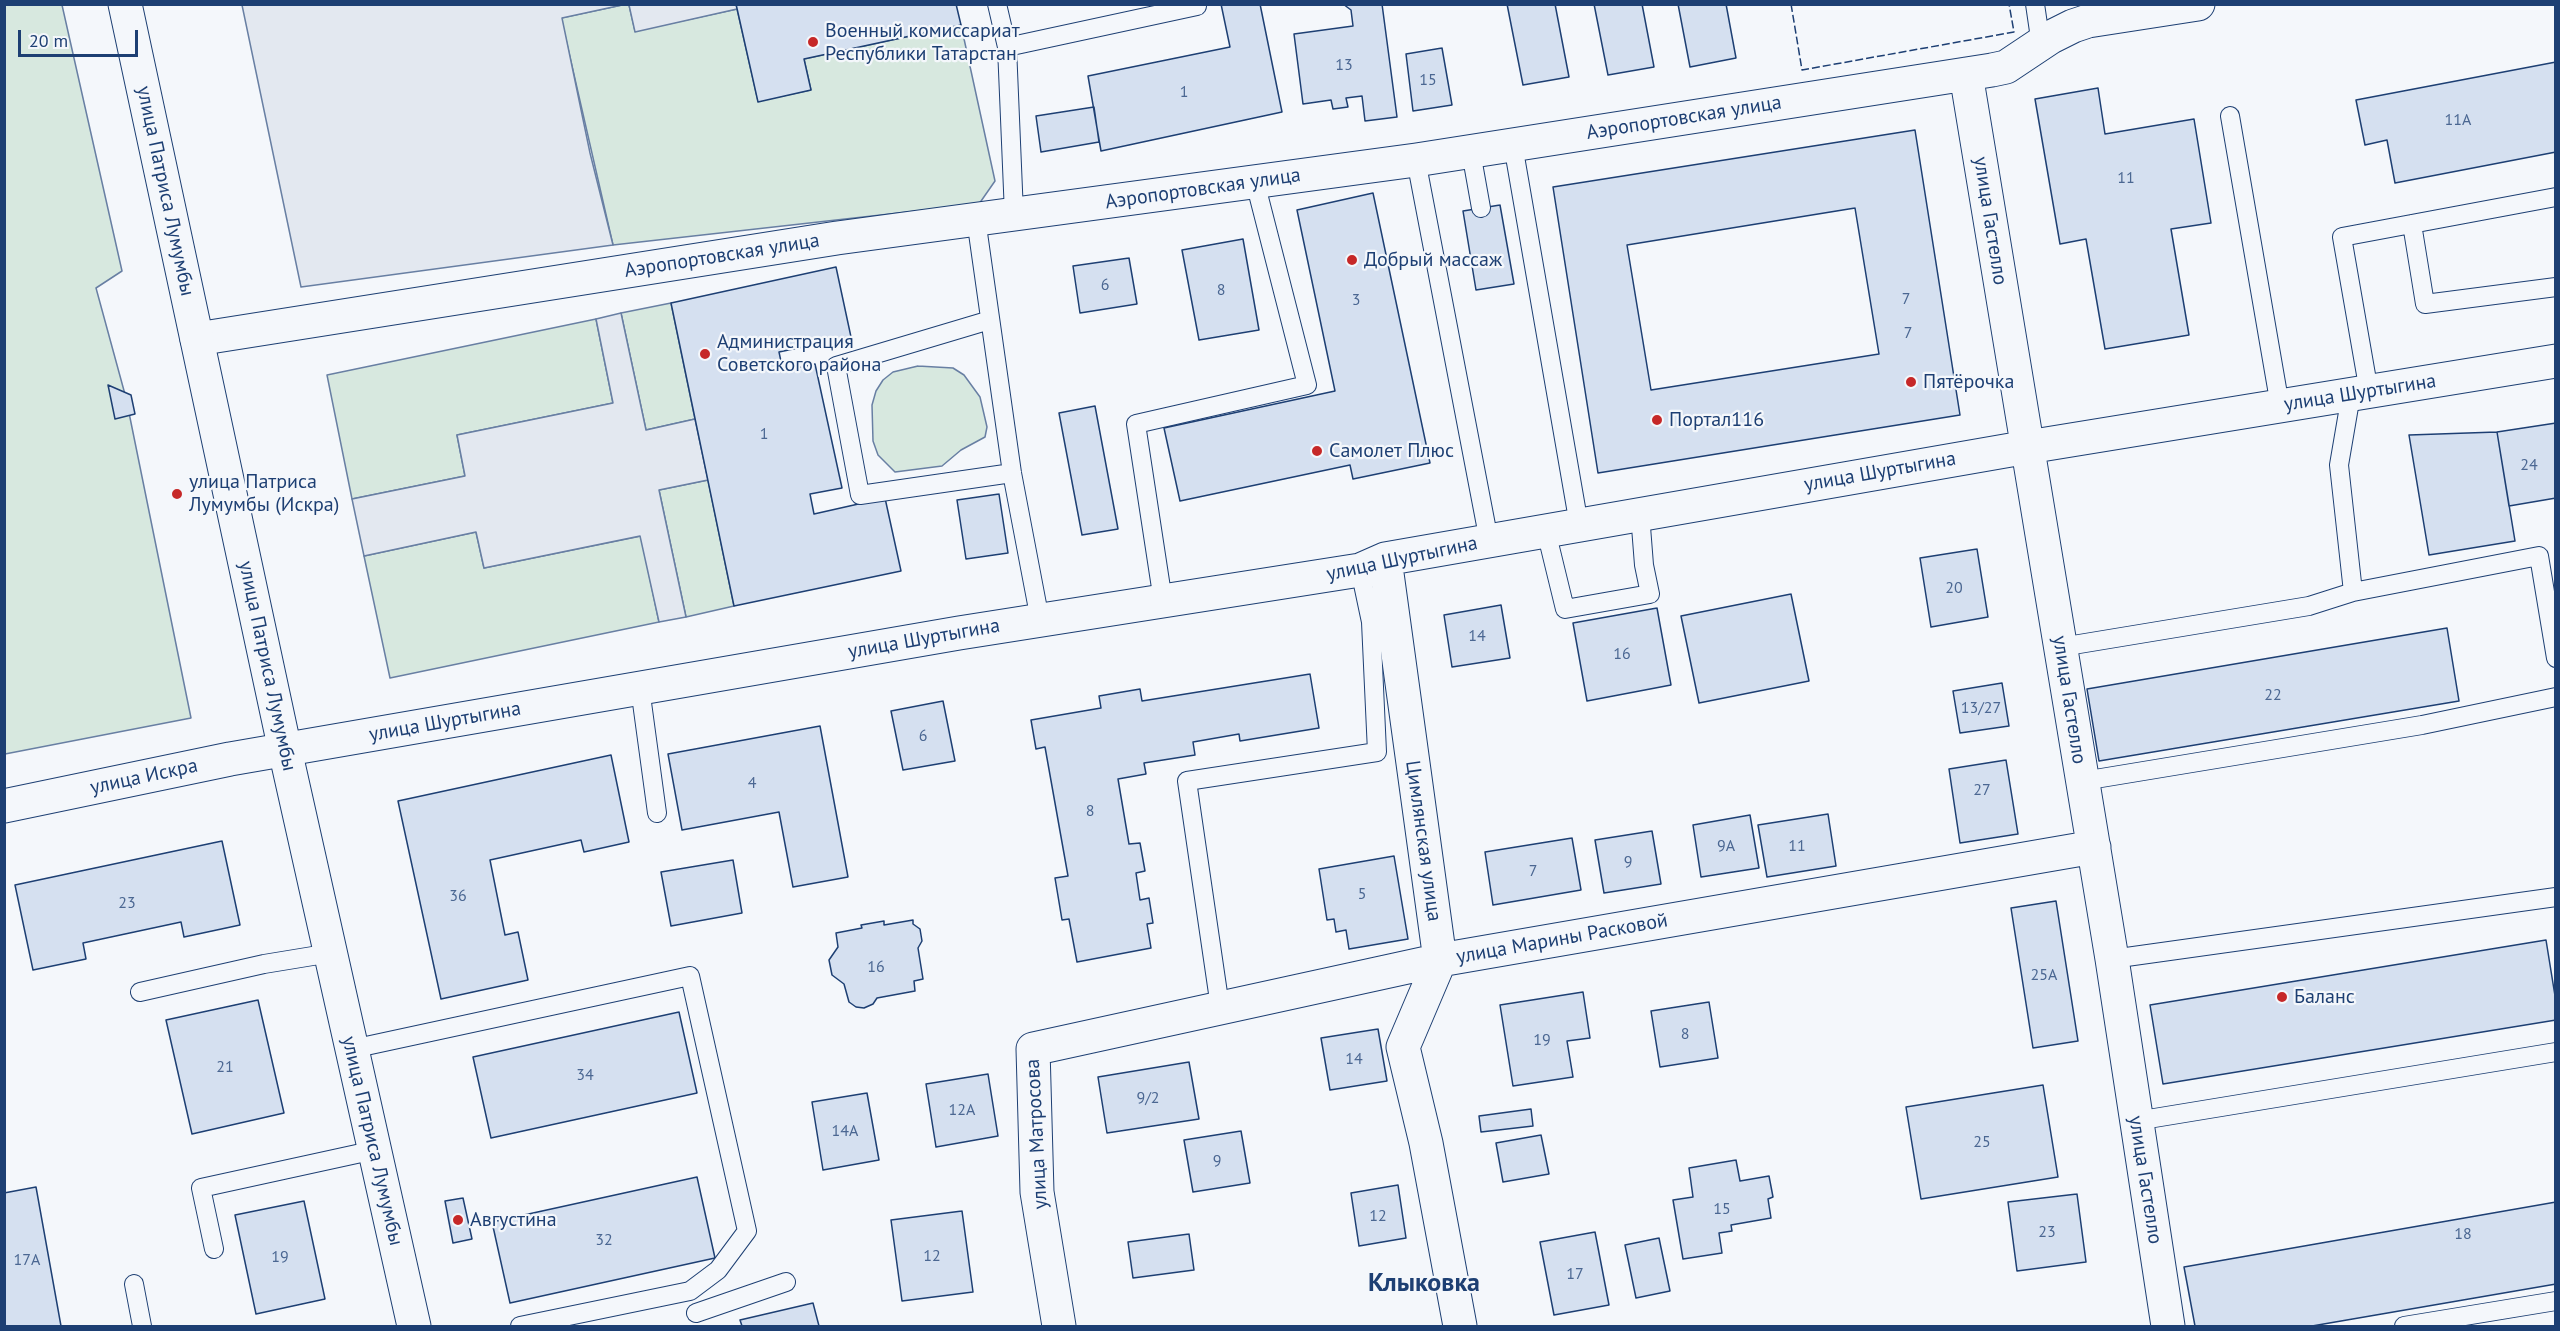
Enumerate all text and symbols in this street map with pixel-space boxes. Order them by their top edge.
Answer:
scale bar [21,18,141,56]
place label: Военный комиссариат Республики Татарстан [825,19,1020,66]
text: 20 m [29,29,68,52]
marker: Военный комиссариат Республики Татарстан [806,35,820,49]
house number: 13 [1335,55,1353,75]
house number: 15 [1419,70,1437,90]
house number: 1 [1180,82,1188,102]
street label: улица Патриса Лумумбы [131,84,199,298]
street label: Аэропортовская улица [1585,91,1783,145]
house number: 11А [2445,110,2471,130]
street label: улица Гастелло [1968,155,2012,287]
street label: Аэропортовская улица [1104,163,1302,215]
house number: 11 [2117,168,2135,188]
street label: Аэропортовская улица [623,229,821,283]
place label: Добрый массаж [1364,248,1502,272]
marker: Добрый массаж [1345,253,1359,267]
house number: 6 [1101,275,1109,295]
house number: 8 [1217,280,1225,300]
house number: 7 [1902,289,1910,309]
house number: 3 [1352,290,1360,310]
house number: 7 [1904,323,1912,343]
place label: Администрация Советского района [717,330,882,377]
marker: Администрация Советского района [698,347,712,361]
street label: улица Шуртыгина [2282,369,2438,417]
place label: Пятёрочка [1923,370,2014,394]
marker: Пятёрочка [1904,375,1918,389]
place label: Портал116 [1669,408,1764,432]
marker: Портал116 [1650,413,1664,427]
house number: 1 [760,424,768,444]
place label: Самолет Плюс [1329,439,1454,463]
marker: Самолет Плюс [1310,444,1324,458]
street label: улица Шуртыгина [1802,447,1958,497]
house number: 24 [2520,455,2538,475]
place label: улица Патриса Лумумбы (Искра) [189,470,339,517]
marker: улица Патриса Лумумбы (Искра) [170,487,184,501]
street label: улица Шуртыгина [1324,531,1480,587]
street label: улица Патриса Лумумбы [233,559,301,773]
house number: 20 [1945,578,1963,598]
street label: улица Шуртыгина [846,614,1002,664]
house number: 14 [1468,626,1486,646]
street label: улица Гастелло [2047,634,2091,766]
house number: 16 [1613,644,1631,664]
house number: 22 [2264,685,2282,705]
street label: улица Шуртыгина [367,697,523,747]
house number: 13/27 [1961,698,2001,718]
house number: 6 [919,726,927,746]
street label: улица Искра [88,754,200,800]
street label: Цимлянская улица [1400,759,1446,923]
house number: 4 [748,773,756,793]
house number: 27 [1973,780,1991,800]
house number: 8 [1086,801,1094,821]
house number: 9А [1717,836,1735,856]
house number: 11 [1788,836,1806,856]
house number: 9 [1624,852,1632,872]
house number: 7 [1529,861,1537,881]
house number: 5 [1358,884,1366,904]
house number: 36 [449,886,467,906]
house number: 23 [118,893,136,913]
street label: улица Марины Расковой [1454,909,1670,969]
house number: 16 [867,957,885,977]
house number: 25А [2031,965,2057,985]
place label: Баланс [2294,985,2355,1009]
marker: Баланс [2275,990,2289,1004]
house number: 8 [1681,1024,1689,1044]
house number: 19 [1533,1030,1551,1050]
street label: улица Патриса Лумумбы [336,1034,408,1248]
house number: 14 [1345,1049,1363,1069]
house number: 21 [216,1057,234,1077]
street label: улица Матросова [1021,1058,1053,1210]
house number: 34 [576,1065,594,1085]
house number: 9/2 [1136,1088,1160,1108]
house number: 12А [949,1100,975,1120]
street label: улица Гастелло [2123,1114,2167,1246]
house number: 14А [832,1121,858,1141]
house number: 25 [1973,1132,1991,1152]
house number: 9 [1213,1151,1221,1171]
house number: 15 [1713,1199,1731,1219]
house number: 12 [1369,1206,1387,1226]
place label: Августина [470,1208,557,1232]
marker: Августина [451,1213,465,1227]
house number: 23 [2038,1222,2056,1242]
house number: 18 [2454,1224,2472,1244]
house number: 32 [595,1230,613,1250]
house number: 12 [923,1246,941,1266]
house number: 19 [271,1247,289,1267]
house number: 17А [14,1250,40,1270]
house number: 17 [1566,1264,1584,1284]
district label: Клыковка [1368,1268,1480,1300]

